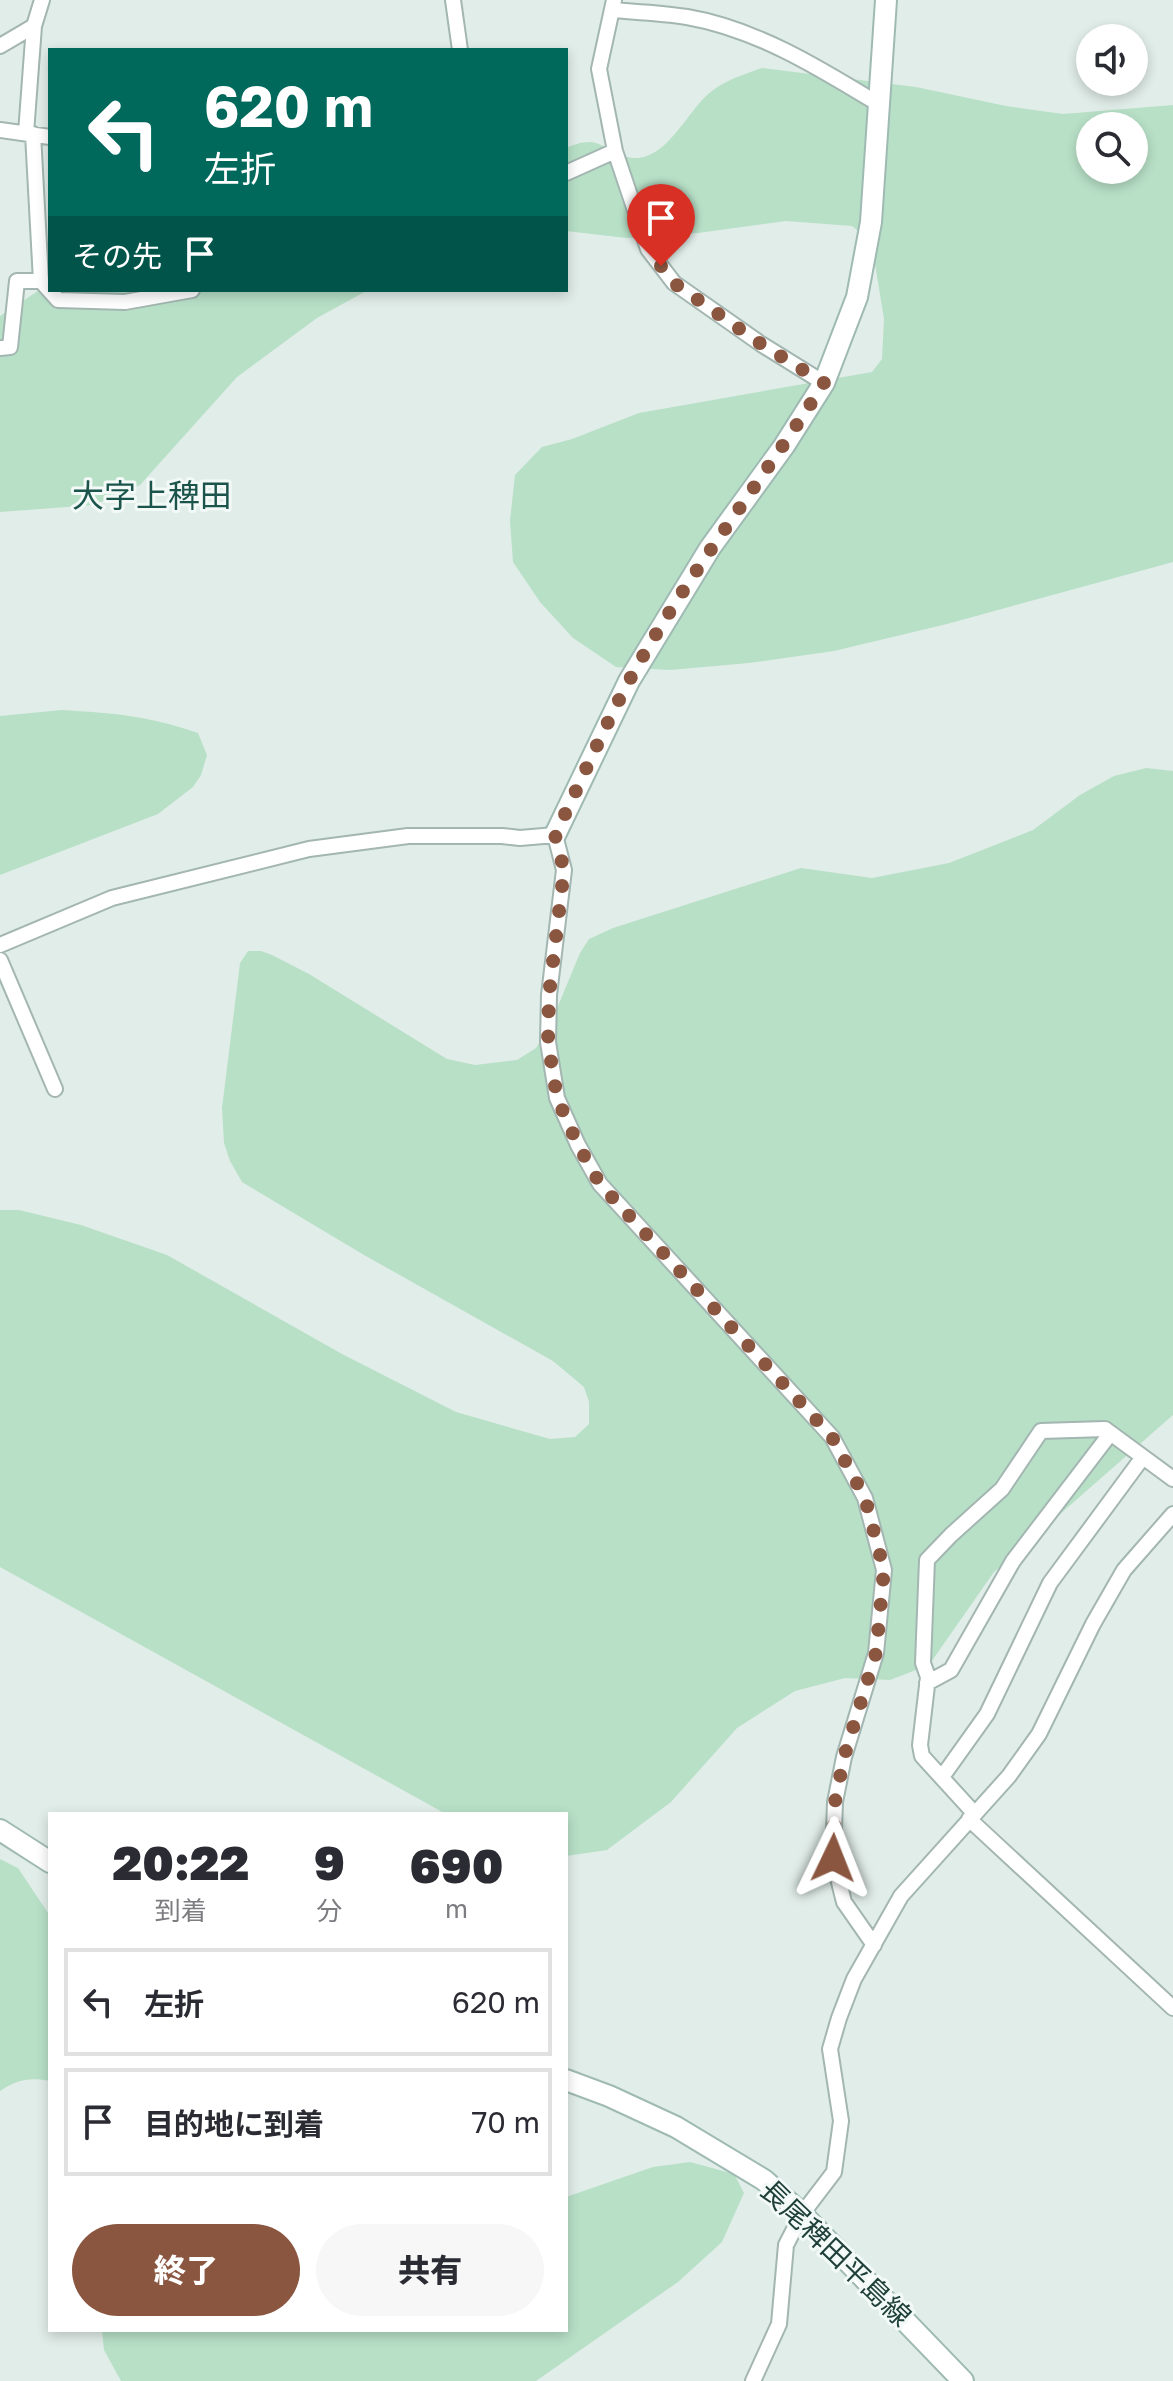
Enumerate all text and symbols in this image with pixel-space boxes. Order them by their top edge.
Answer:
map controls [1076,24,1148,184]
button: sound [1076,24,1148,96]
text: 620 m [204,72,373,139]
icon: left [72,80,176,184]
button: search [1076,112,1148,184]
text: 左折 [204,147,276,190]
pin [627,184,695,266]
icon: arrive [639,196,683,240]
icon: arrive [178,232,222,276]
text: その先 [72,238,162,274]
district label: 大字上稗田 [72,476,232,514]
position arrow [791,1816,875,1900]
text: 20:22 [112,1833,249,1891]
text: 9 [314,1833,345,1891]
text: 690 [409,1836,504,1894]
text: m [445,1893,468,1924]
text: 到着 [155,1895,207,1926]
text: 分 [316,1895,342,1926]
icon: left [76,1980,120,2024]
text: 620 m [452,1984,540,2020]
text: 左折 [144,1986,204,2022]
icon: arrive [76,2100,120,2144]
text: 70 m [471,2104,540,2140]
text: 目的地に到着 [144,2106,324,2142]
street label: 長尾稗田平島線 [754,2173,918,2333]
button: 終了 [72,2224,300,2316]
button: 共有 [316,2224,544,2316]

